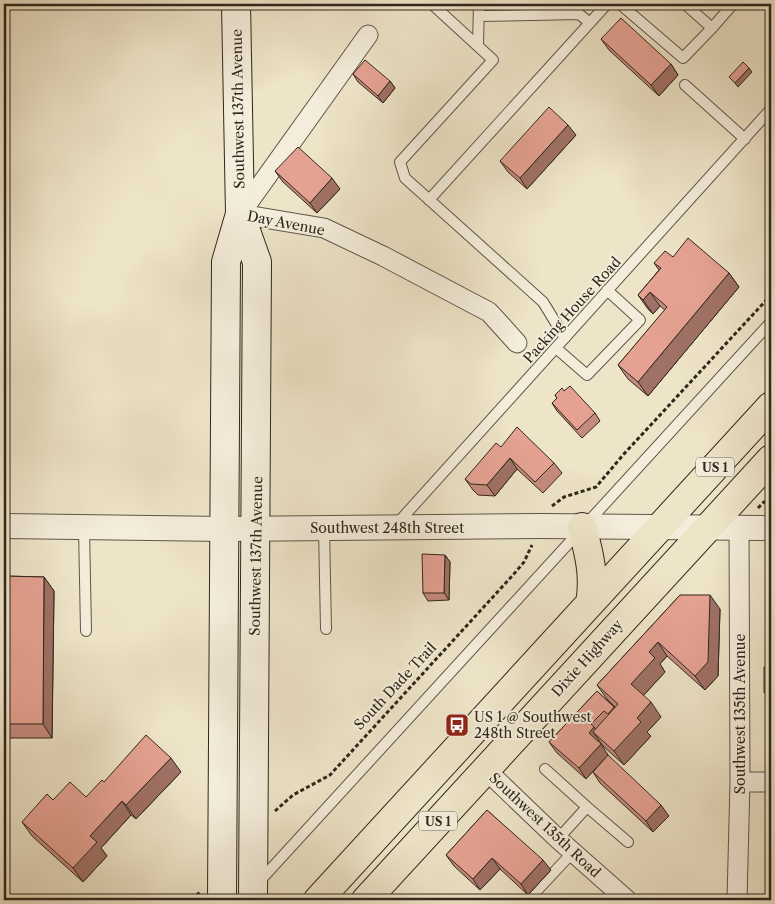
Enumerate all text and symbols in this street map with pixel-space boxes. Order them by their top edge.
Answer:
street label: Southwest 137th Avenue [228,29,248,189]
street label: Day Avenue [246,207,326,239]
street label: Packing House Road [519,253,625,367]
road number: US 1 [696,458,734,477]
street label: Southwest 137th Avenue [246,476,266,636]
street label: Southwest 248th Street [310,519,464,537]
street label: Dixie Highway [548,616,626,700]
street label: Southwest 135th Avenue [731,634,749,794]
street label: South Dade Trail [350,639,440,733]
place label: US 1 @ Southwest 248th Street [474,708,591,742]
bus stop icon: US 1 @ Southwest 248th Street [444,712,470,738]
street label: Southwest 135th Road [485,769,605,882]
road number: US 1 [419,811,457,830]

